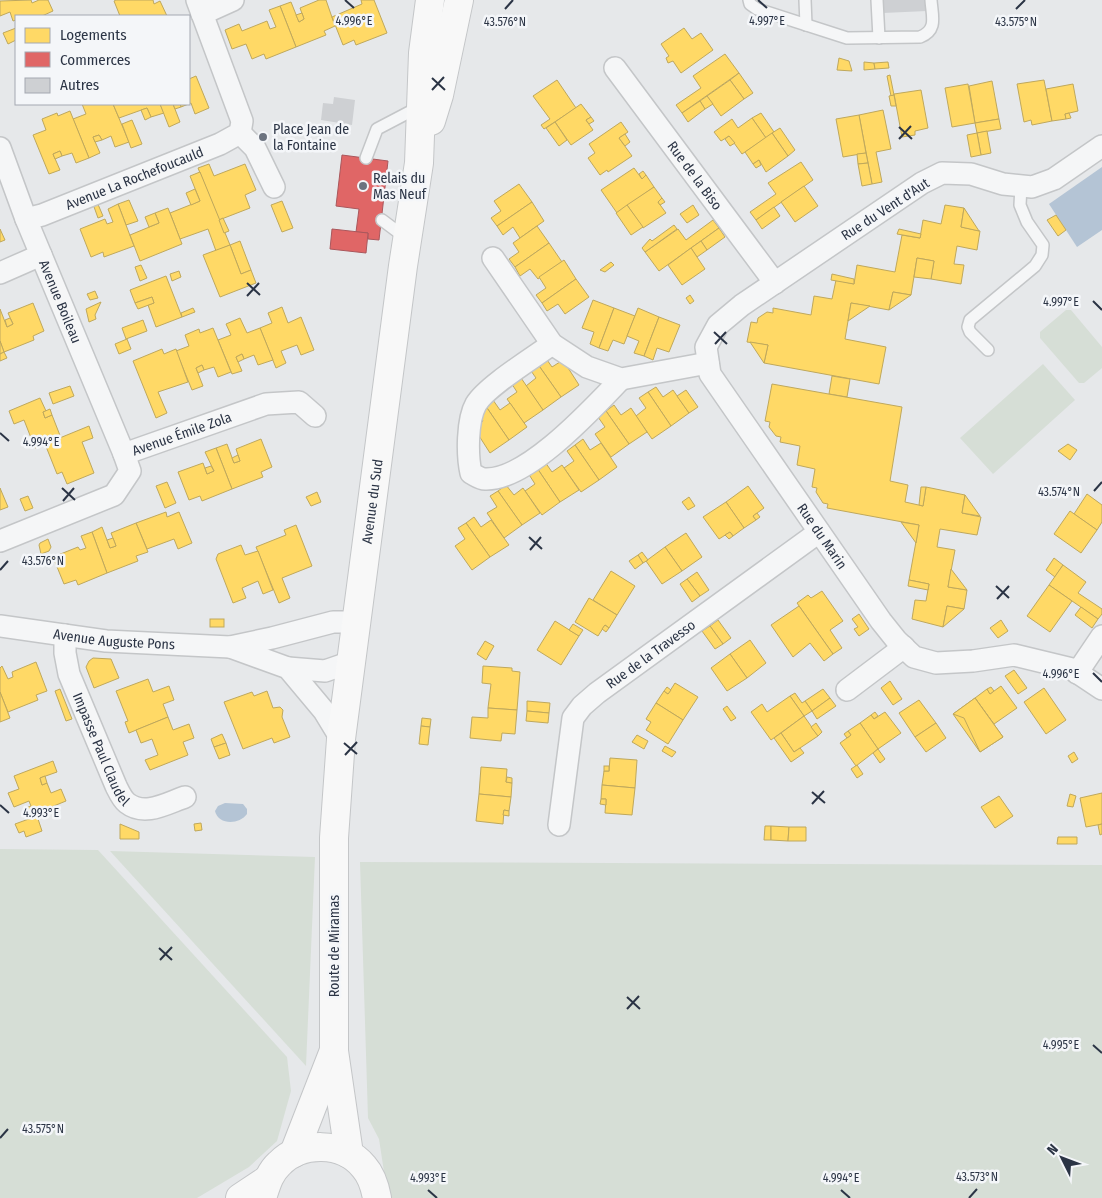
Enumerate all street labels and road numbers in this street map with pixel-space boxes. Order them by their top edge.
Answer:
street label: Rue de la Biso [664,138,726,213]
street label: Avenue La Rochefoucauld [63,143,206,214]
street label: Rue du Vent d'Aut [838,174,933,244]
street label: Avenue Boileau [35,258,85,346]
street label: Avenue Émile Zola [130,409,234,459]
street label: Avenue du Sud [359,458,387,545]
street label: Rue du Marin [793,500,850,573]
street label: Rue de la Travesso [603,616,699,693]
street label: Avenue Auguste Pons [52,626,175,653]
street label: Impasse Paul Claudel [69,690,133,810]
street label: Route de Miramas [326,895,343,997]

